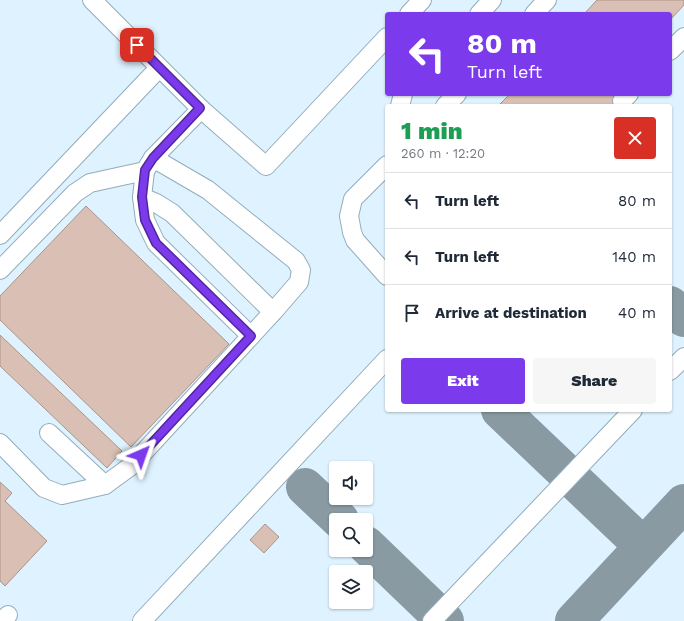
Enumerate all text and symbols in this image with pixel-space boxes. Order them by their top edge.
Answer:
text: 80 m [467,27,537,60]
pin [120,28,154,62]
icon: left [401,28,453,80]
icon: arrive [126,34,148,56]
text: Turn left [467,61,542,82]
text: 1 min [401,117,463,145]
button: close [614,117,656,159]
text: 260 m · 12:20 [401,146,485,161]
icon: left [401,190,423,212]
text: Turn left [435,192,499,210]
text: 80 m [618,192,656,210]
icon: left [401,246,423,268]
text: Turn left [435,248,499,266]
text: 140 m [612,248,656,266]
icon: arrive [401,302,423,324]
text: Arrive at destination [435,304,587,322]
text: 40 m [618,304,656,322]
button: Exit [401,358,525,404]
button: Share [533,358,656,404]
position arrow [120,434,162,476]
map controls [329,461,373,609]
button: sound [329,461,373,505]
button: search [329,513,373,557]
button: layers [329,565,373,609]

